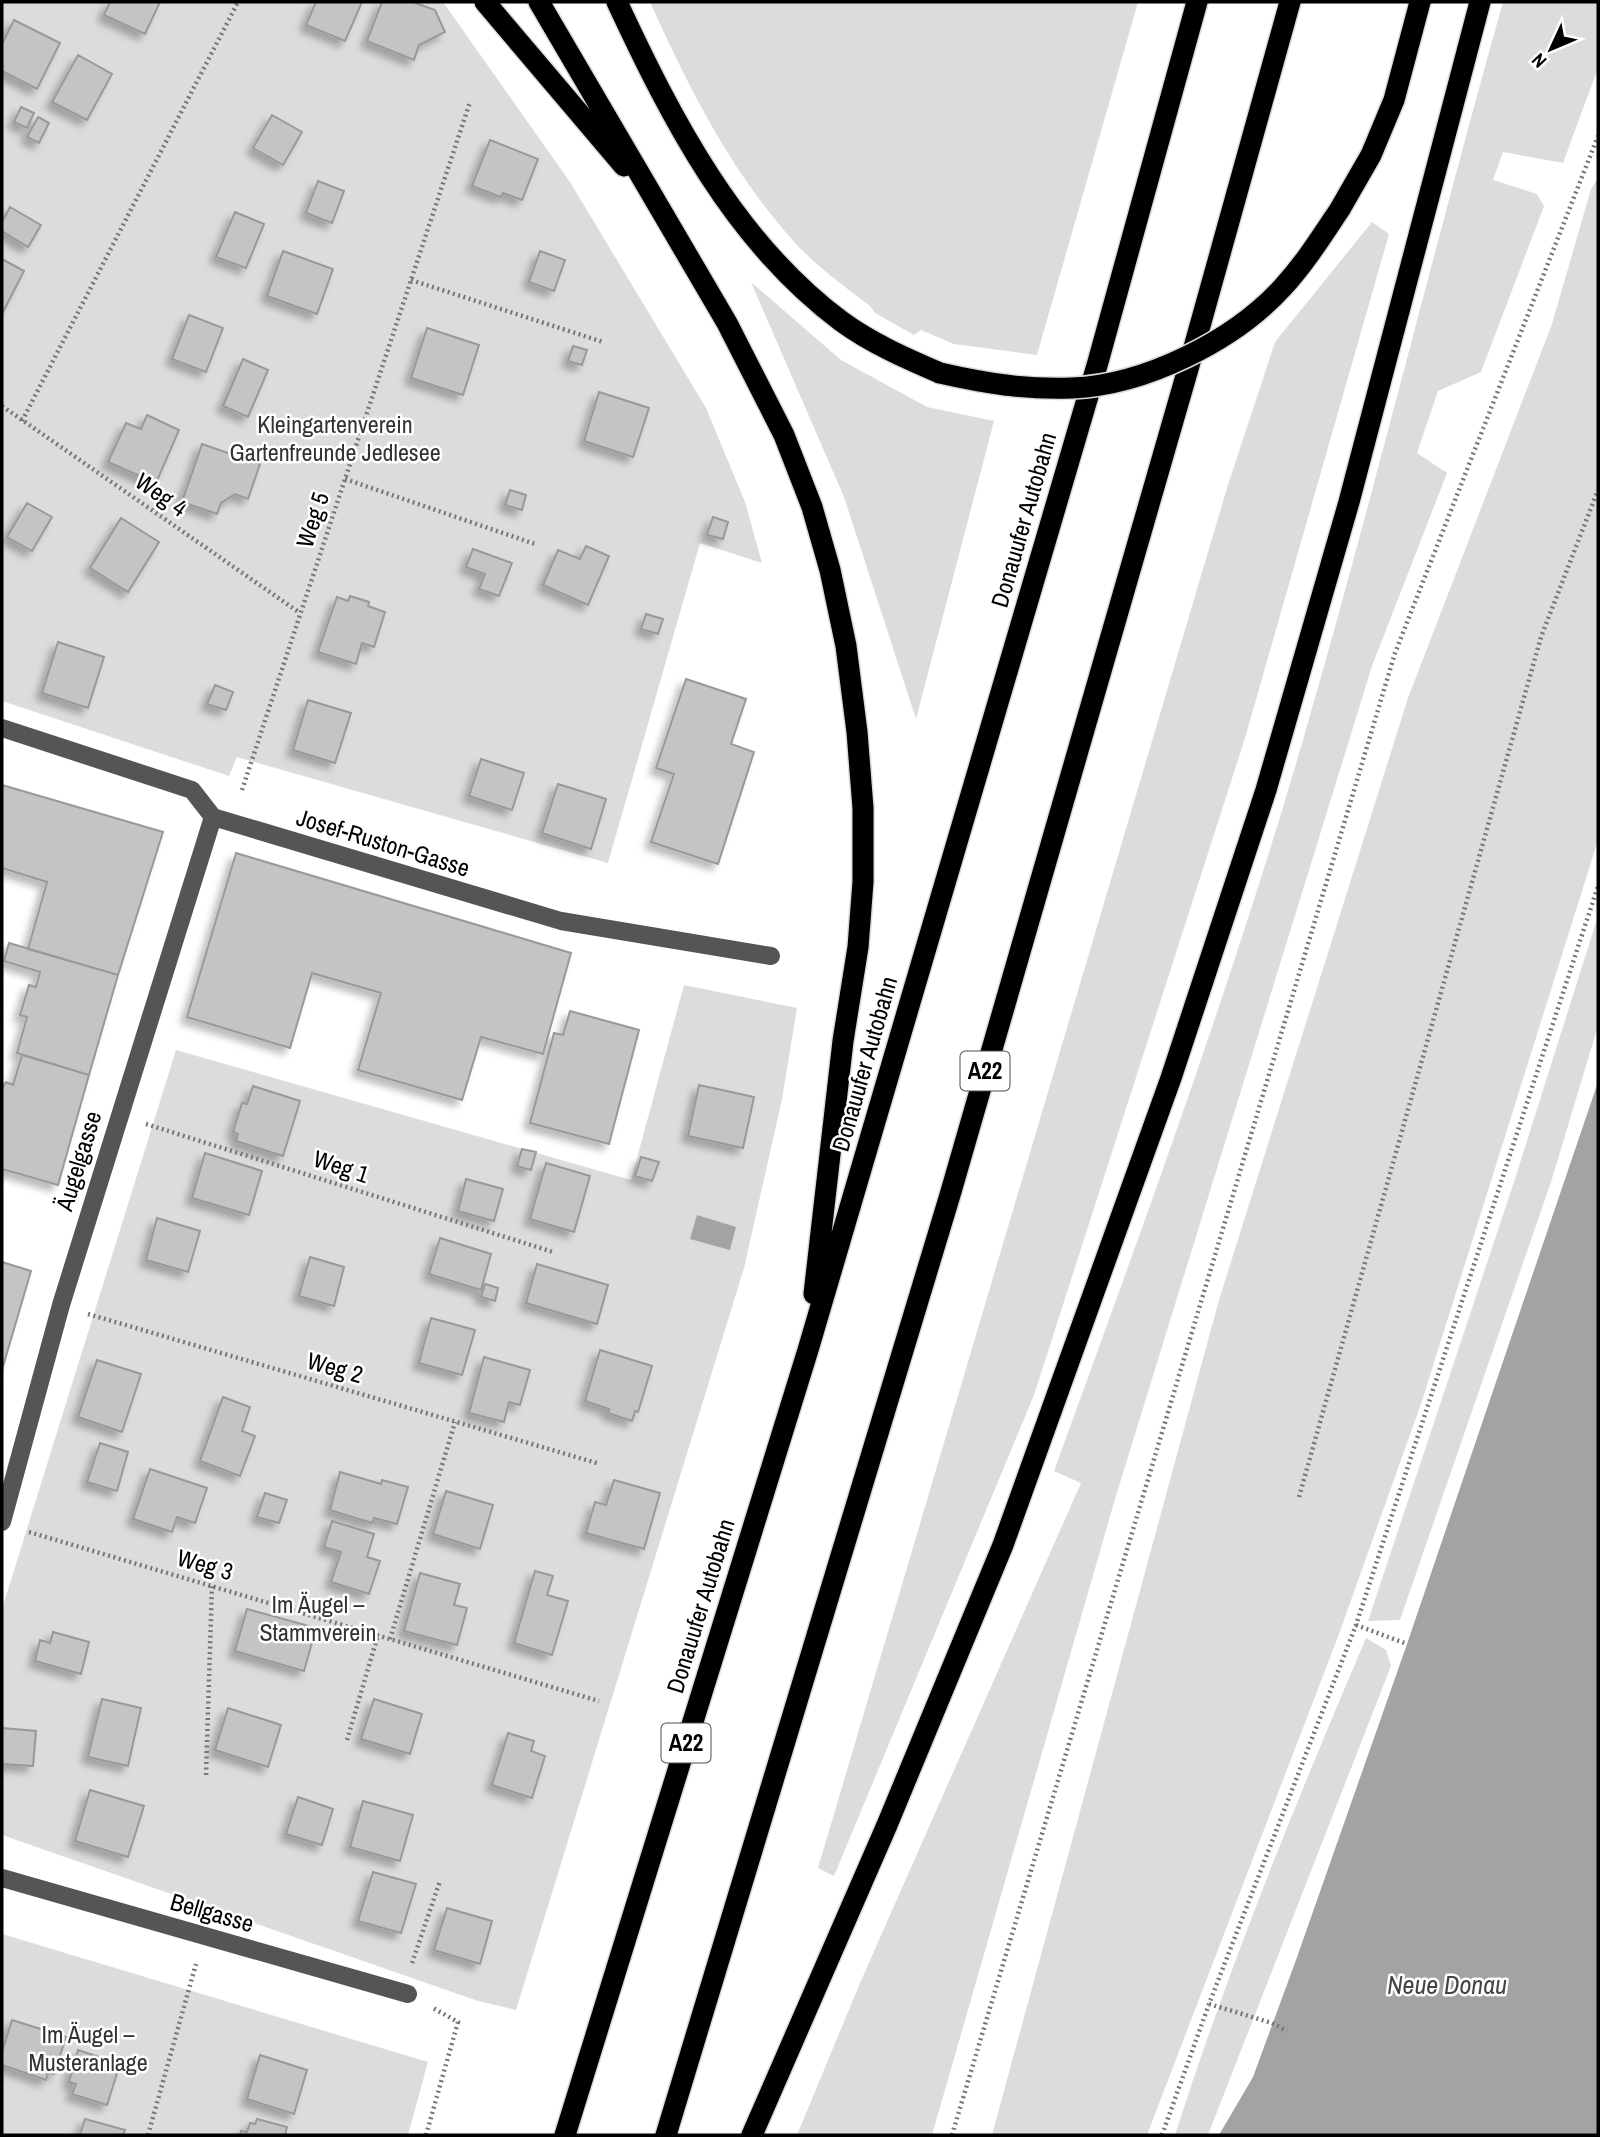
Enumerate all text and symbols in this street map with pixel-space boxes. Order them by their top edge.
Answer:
north arrow [1516,14,1586,84]
text: N [1526,48,1552,74]
park label: Kleingartenverein Gartenfreunde Jedlesee [229,408,441,468]
street label: Donauufer Autobahn [983,429,1063,611]
street label: Weg 4 [129,465,194,524]
street label: Weg 5 [288,488,336,552]
street label: Josef-Ruston-Gasse [293,801,474,884]
street label: Donauufer Autobahn [824,973,904,1155]
road number: A22 [960,1052,1010,1090]
street label: Äugelgasse [47,1107,108,1216]
street label: Weg 1 [309,1142,373,1190]
street label: Weg 2 [304,1344,367,1390]
street label: Donauufer Autobahn [658,1515,742,1697]
street label: Weg 3 [174,1541,237,1587]
park label: Im Äugel – Stammverein [259,1588,377,1648]
road number: A22 [662,1724,710,1762]
street label: Bellgasse [167,1885,258,1939]
water label: Neue Donau [1387,1967,1507,2002]
park label: Im Äugel – Musteranlage [28,2018,148,2078]

